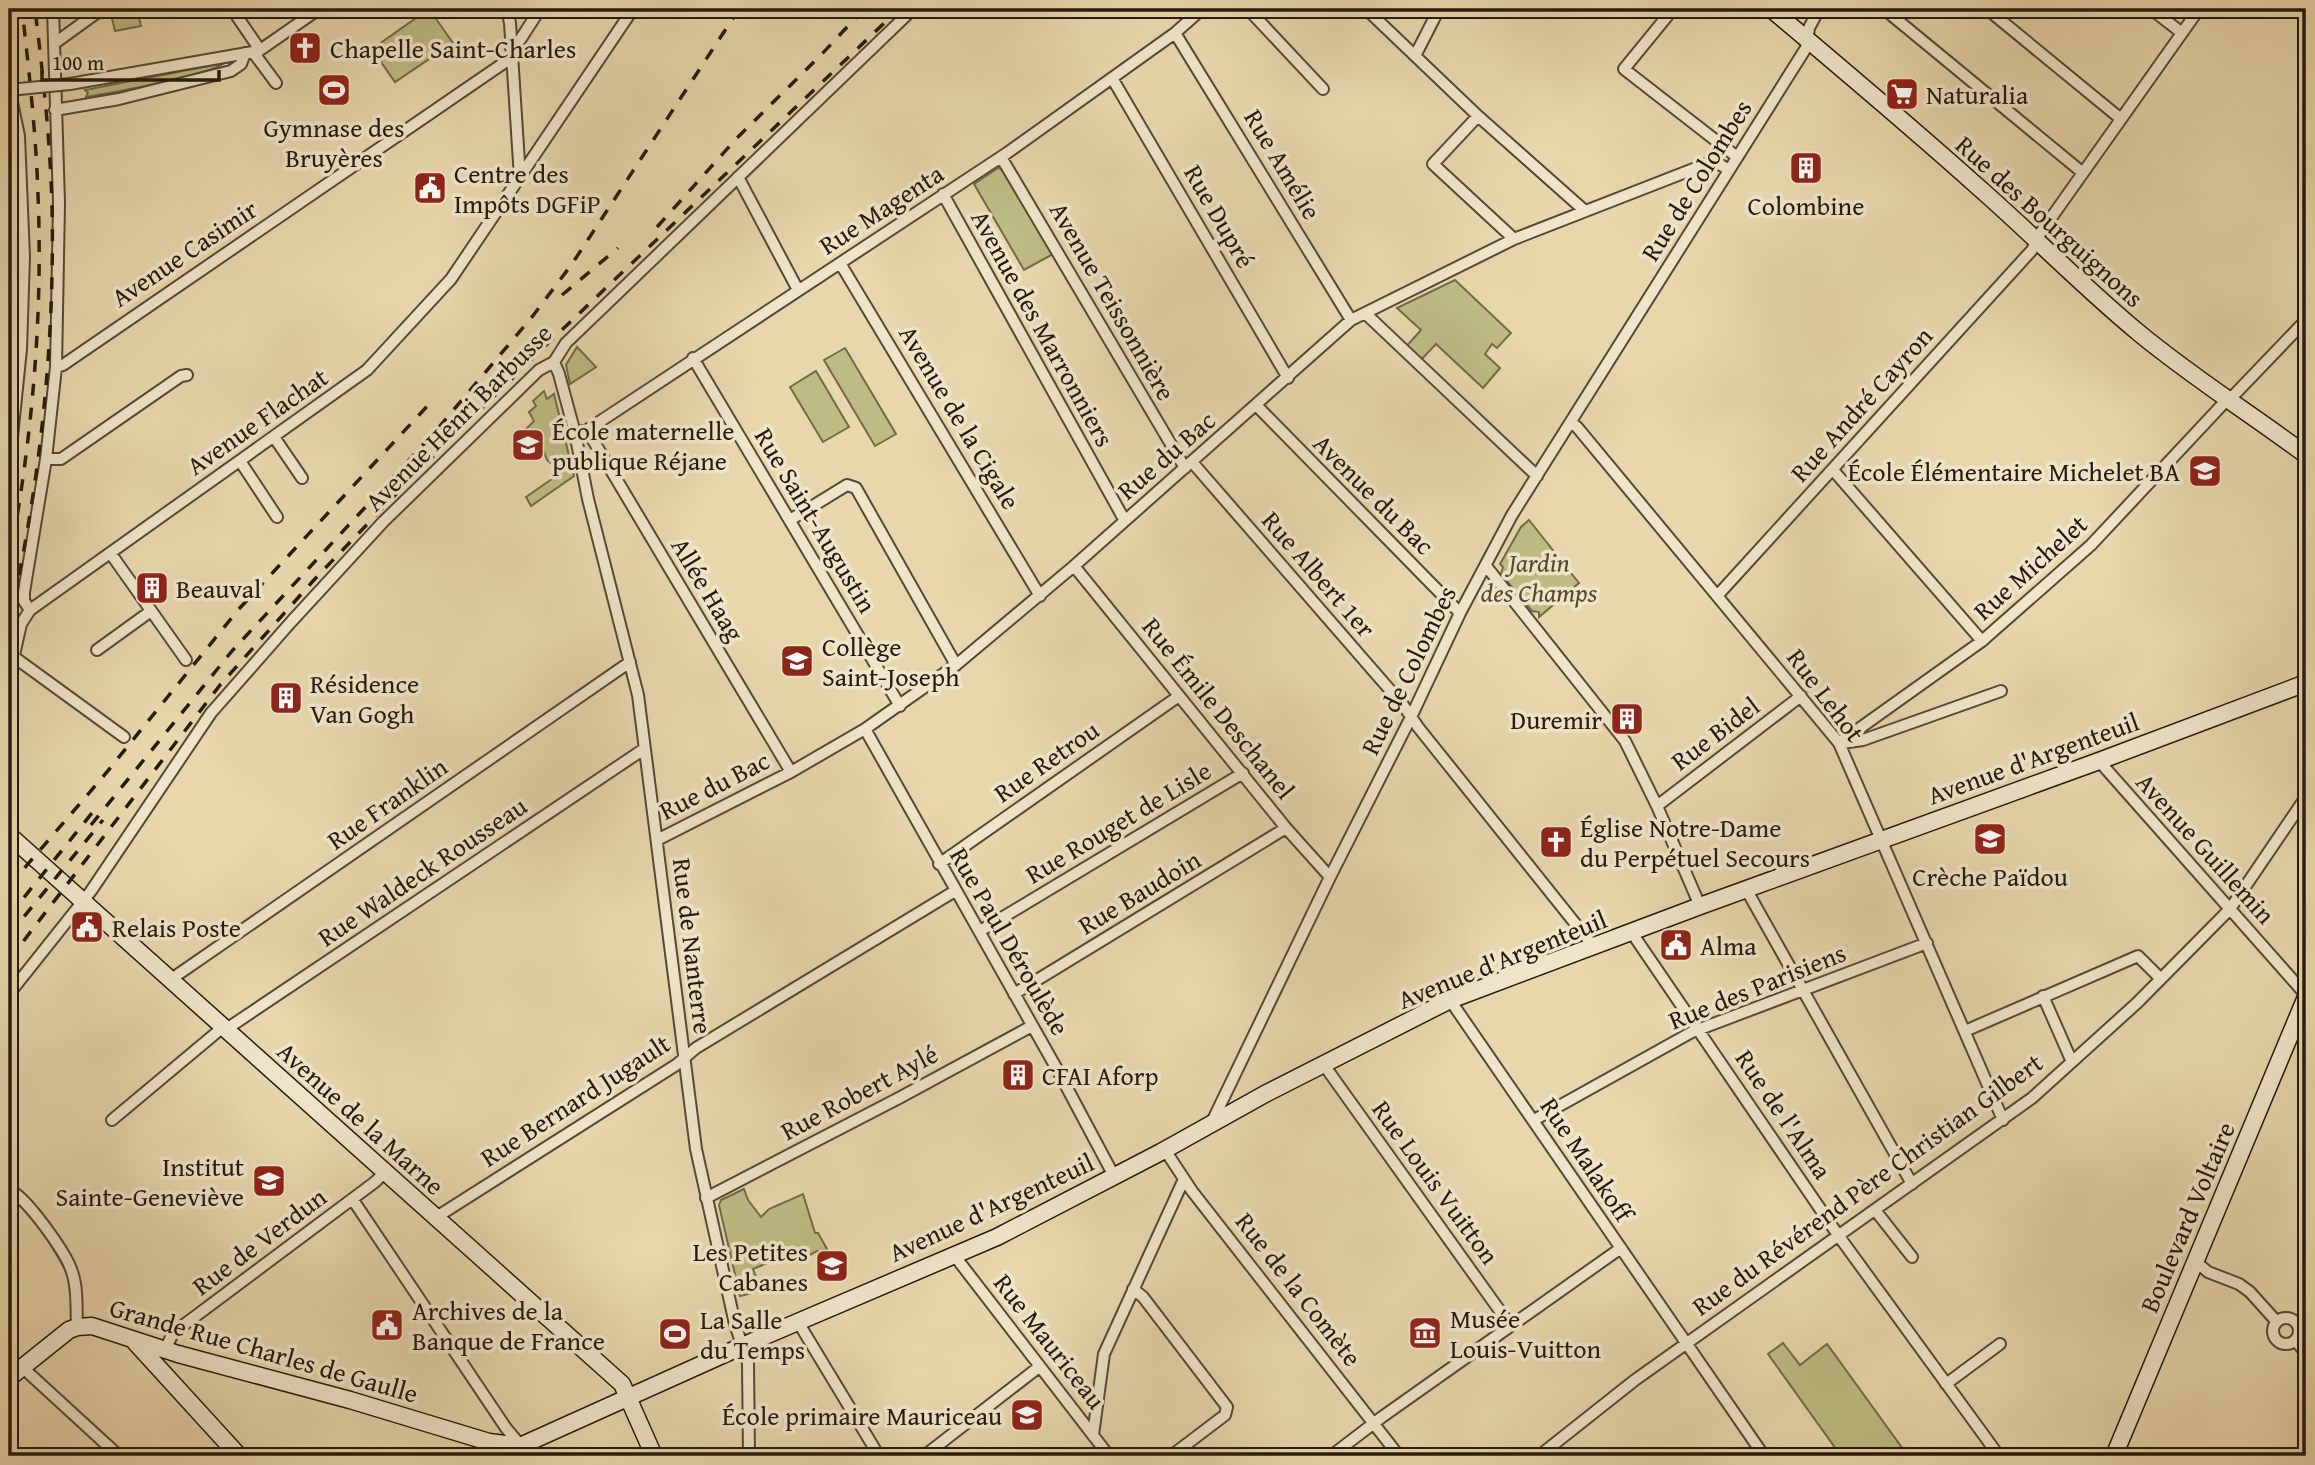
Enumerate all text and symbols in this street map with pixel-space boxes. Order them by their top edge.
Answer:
church icon: Chapelle Saint-Charles [286,29,324,67]
place label: Chapelle Saint-Charles [330,29,576,68]
scale bar [42,38,219,82]
text: 100 m [52,47,104,78]
sports icon: Gymnase des Bruyères [315,71,353,109]
supermarket icon: Naturalia [1883,75,1921,113]
place label: Naturalia [1926,75,2029,114]
street label: Rue de Colombes [1631,92,1761,268]
street label: Rue Amélie [1235,101,1331,227]
place label: Gymnase des Bruyères [263,108,405,177]
street label: Rue des Bourguignons [1947,126,2153,316]
building icon: Colombine [1787,149,1825,187]
place label: Centre des Impôts DGFiP [454,154,601,223]
street label: Rue Magenta [811,154,952,264]
street label: Rue Dupré [1175,157,1265,275]
public building icon: Centre des Impôts DGFiP [411,169,449,207]
place label: Colombine [1748,186,1864,225]
street label: Avenue Casimir [103,189,265,316]
street label: Avenue Teissonnière [1040,194,1186,408]
street label: Avenue des Marronniers [962,202,1124,454]
street label: Avenue Henri Barbusse [355,314,561,520]
street label: Avenue de la Cigale [889,317,1031,517]
street label: Rue André Cayron [1780,317,1942,490]
street label: Avenue Flachat [178,358,336,484]
street label: Rue du Bac [1108,401,1224,509]
place label: École maternelle publique Réjane [552,411,734,480]
street label: Rue Saint-Augustin [745,420,887,620]
street label: Avenue du Bac [1304,424,1444,564]
school or university icon: École maternelle publique Réjane [509,426,547,464]
place label: École Élémentaire Michelet BA [1848,452,2180,491]
school or university icon: École Élémentaire Michelet BA [2186,452,2224,490]
street label: Rue Albert 1er [1253,502,1385,646]
street label: Rue Michelet [1964,505,2096,629]
street label: Allée Haag [662,530,754,648]
park label: Jardin des Champs [1481,543,1598,612]
building icon: Beauval [133,569,171,607]
place label: Beauval [176,569,261,608]
street label: Rue de Colombes [1350,579,1466,761]
street label: Rue Émile Deschanel [1133,609,1305,807]
place label: Collège Saint-Joseph [822,627,960,696]
street label: Rue Lehot [1778,640,1874,750]
school or university icon: Collège Saint-Joseph [778,642,816,680]
place label: Résidence Van Gogh [310,664,419,733]
building icon: Résidence Van Gogh [267,679,305,717]
street label: Rue Bidel [1662,687,1768,779]
place label: Duremir [1510,700,1602,739]
building icon: Duremir [1608,700,1646,738]
street label: Avenue d'Argenteuil [1922,702,2144,814]
street label: Rue Retrou [985,710,1107,812]
street label: Rue du Bac [652,741,776,829]
street label: Rue Franklin [319,747,456,859]
street label: Rue Rouget de Lisle [1018,751,1218,893]
street label: Avenue Guillemin [2127,764,2285,933]
street label: Rue Waldeck Rousseau [309,786,535,956]
place label: Église Notre-Dame du Perpétuel Secours [1580,808,1810,877]
school or university icon: Crèche Païdou [1971,820,2009,858]
church icon: Église Notre-Dame du Perpétuel Secours [1537,823,1575,861]
street label: Rue Paul Déroulède [940,840,1080,1042]
street label: Rue Baudoin [1070,840,1208,944]
street label: Rue de Nanterre [663,856,723,1036]
place label: Crèche Païdou [1912,857,2068,896]
street label: Avenue d'Argenteuil [1392,899,1612,1019]
public building icon: Relais Poste [68,908,106,946]
place label: Relais Poste [112,908,241,947]
public building icon: Alma [1657,926,1695,964]
place label: Alma [1700,926,1757,965]
street label: Rue des Parisiens [1662,933,1852,1039]
street label: Rue Bernard Jugault [472,1024,678,1176]
street label: Avenue de la Marne [268,1032,454,1204]
street label: Rue Robert Aylé [773,1034,945,1150]
street label: Rue de l'Alma [1726,1041,1842,1187]
street label: Rue du Révérend Père Christian Gilbert [1683,1043,2051,1325]
building icon: CFAI Aforp [999,1056,1037,1094]
place label: CFAI Aforp [1042,1056,1159,1095]
street label: Rue Malakoff [1531,1089,1645,1232]
street label: Rue Louis Vuitton [1363,1092,1509,1273]
street label: Boulevard Voltaire [2129,1116,2245,1318]
street label: Avenue d'Argenteuil [882,1142,1100,1272]
place label: Institut Sainte-Geneviève [56,1147,244,1216]
school or university icon: Institut Sainte-Geneviève [250,1162,288,1200]
street label: Rue de Verdun [184,1177,335,1305]
street label: Rue de la Comète [1226,1204,1372,1374]
place label: Les Petites Cabanes [693,1232,808,1301]
school or university icon: Les Petites Cabanes [813,1247,851,1285]
street label: Rue Mauriceau [985,1265,1115,1417]
street label: Grande Rue Charles de Gaulle [105,1287,423,1413]
place label: Archives de la Banque de France [412,1291,605,1360]
place label: Musée Louis-Vuitton [1450,1299,1602,1368]
place label: La Salle du Temps [700,1300,805,1369]
public building icon: Archives de la Banque de France [368,1306,406,1344]
museum icon: Musée Louis-Vuitton [1406,1314,1444,1352]
sports icon: La Salle du Temps [656,1315,694,1353]
place label: École primaire Mauriceau [722,1396,1002,1435]
school or university icon: École primaire Mauriceau [1008,1396,1046,1434]

